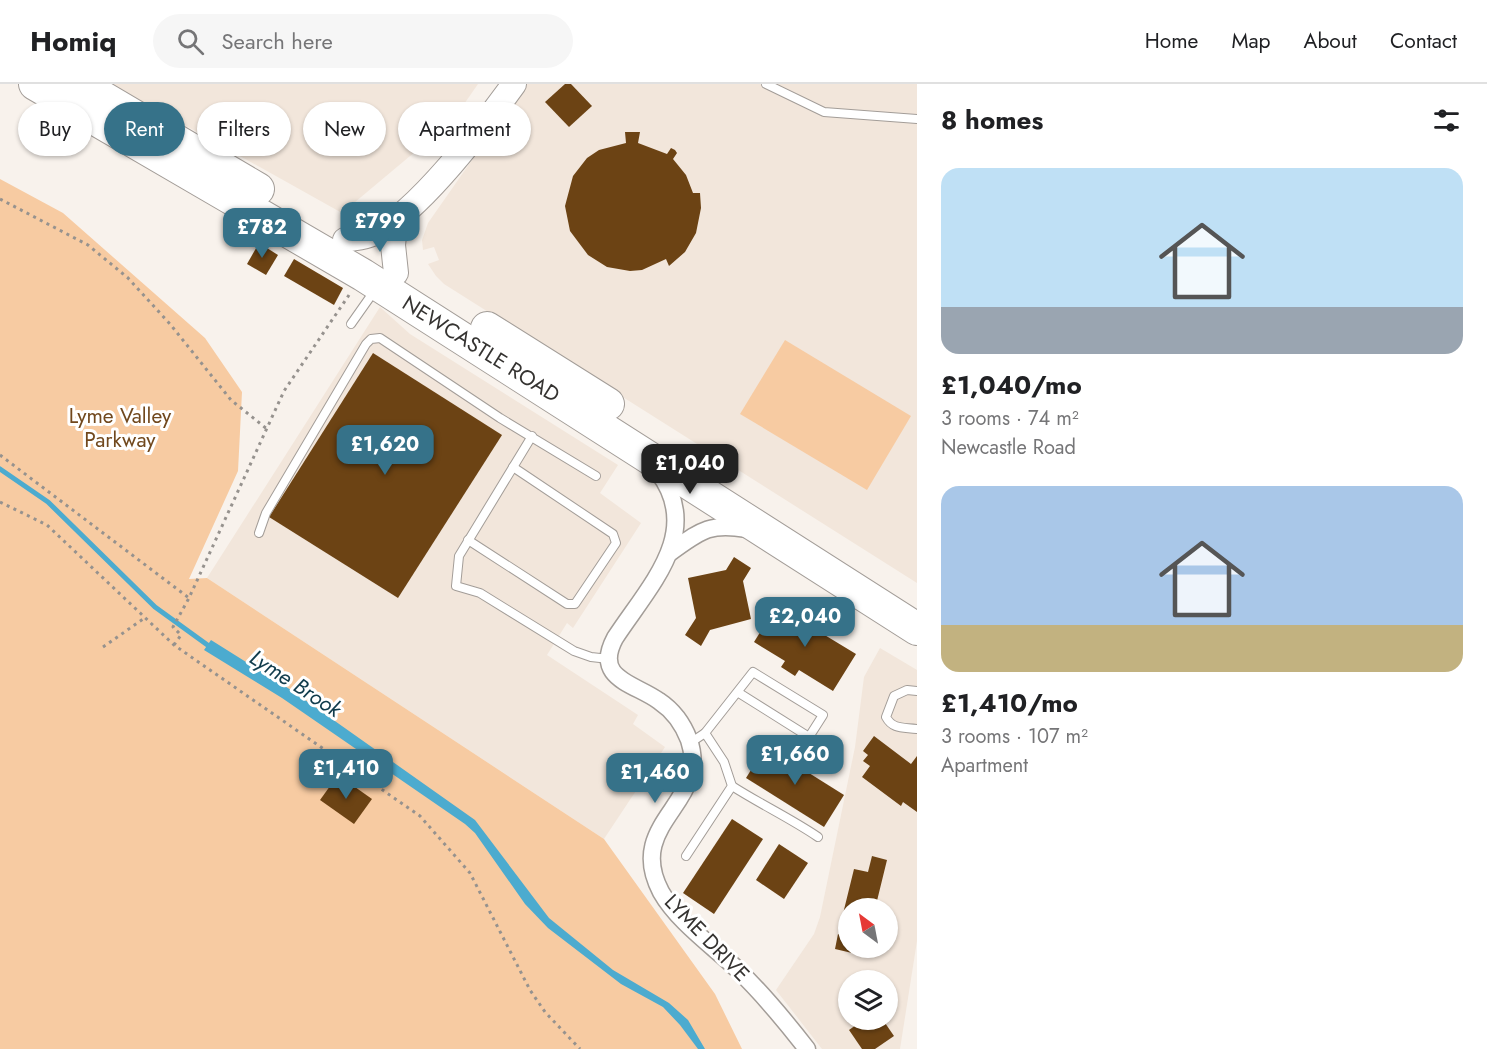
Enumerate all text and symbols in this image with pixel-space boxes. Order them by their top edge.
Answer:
search box [153,14,573,68]
text: Homiq [30,21,117,62]
icon: search [174,25,207,58]
text: Search here [222,25,333,57]
text: Home [1145,26,1198,56]
text: Map [1231,26,1271,56]
text: About [1304,26,1357,56]
text: Contact [1390,26,1457,56]
text: 8 homes [941,101,1043,139]
chip: Buy [18,102,92,156]
chip: Rent [104,102,185,156]
chip: Filters [197,102,291,156]
chip: New [303,102,386,156]
chip: Apartment [398,102,531,156]
icon: filters [1430,104,1463,137]
pin: £799 [344,202,416,253]
text: £799 [354,207,406,236]
icon: home [1148,207,1256,315]
pin: £782 [226,208,298,259]
text: £782 [237,213,287,242]
street label: NEWCASTLE ROAD [396,288,566,410]
text: £1,040/mo [941,366,1082,404]
park label: Lyme Valley Parkway [69,401,172,455]
text: 3 rooms · 74 m² [941,404,1079,433]
pin: £1,620 [336,425,434,476]
text: £1,620 [351,430,419,459]
text: Newcastle Road [941,433,1076,462]
pin: £1,040 [641,444,739,495]
text: £1,040 [655,449,725,478]
icon: home [1148,525,1256,633]
pin: £2,040 [756,597,854,648]
text: £2,040 [769,602,841,631]
water label: Lyme Brook [244,641,350,726]
text: £1,410/mo [941,684,1078,722]
text: 3 rooms · 107 m² [941,722,1088,751]
pin: £1,660 [746,735,844,786]
text: £1,660 [761,740,829,769]
pin: £1,410 [297,749,395,800]
text: Apartment [941,751,1028,780]
pin: £1,460 [606,753,704,804]
text: £1,410 [313,754,379,783]
text: £1,460 [620,758,690,787]
street label: LYME DRIVE [658,888,756,988]
north arrow [838,898,898,958]
map controls [838,898,898,1030]
button: layers [838,970,898,1030]

